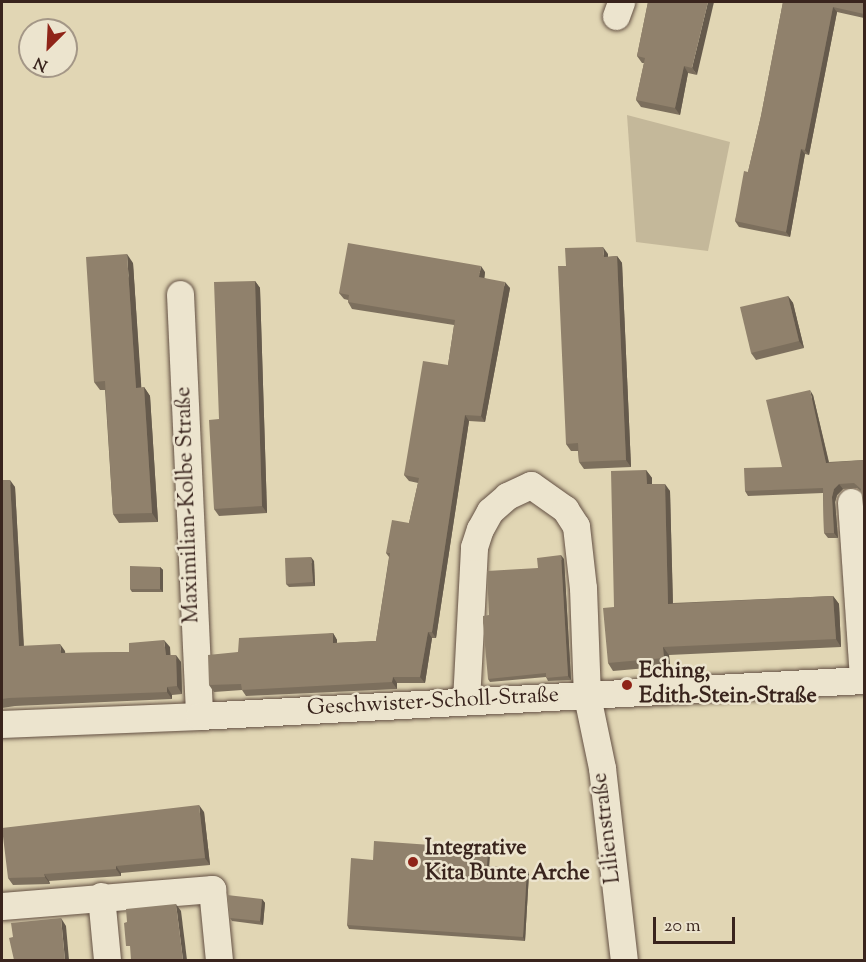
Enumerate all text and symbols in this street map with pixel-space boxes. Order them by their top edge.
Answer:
north arrow [18,18,78,78]
text: N [31,50,52,76]
street label: Maximilian-Kolbe Straße [172,386,206,624]
place label: Eching, Edith-Stein-Straße [639,659,817,710]
marker: Eching, Edith-Stein-Straße [620,678,634,692]
street label: Geschwister-Scholl-Straße [306,683,560,723]
street label: Lilienstraße [588,771,628,885]
place label: Integrative Kita Bunte Arche [425,836,590,888]
marker: Integrative Kita Bunte Arche [406,855,420,869]
scale bar [656,905,738,943]
text: 20 m [664,914,701,940]

